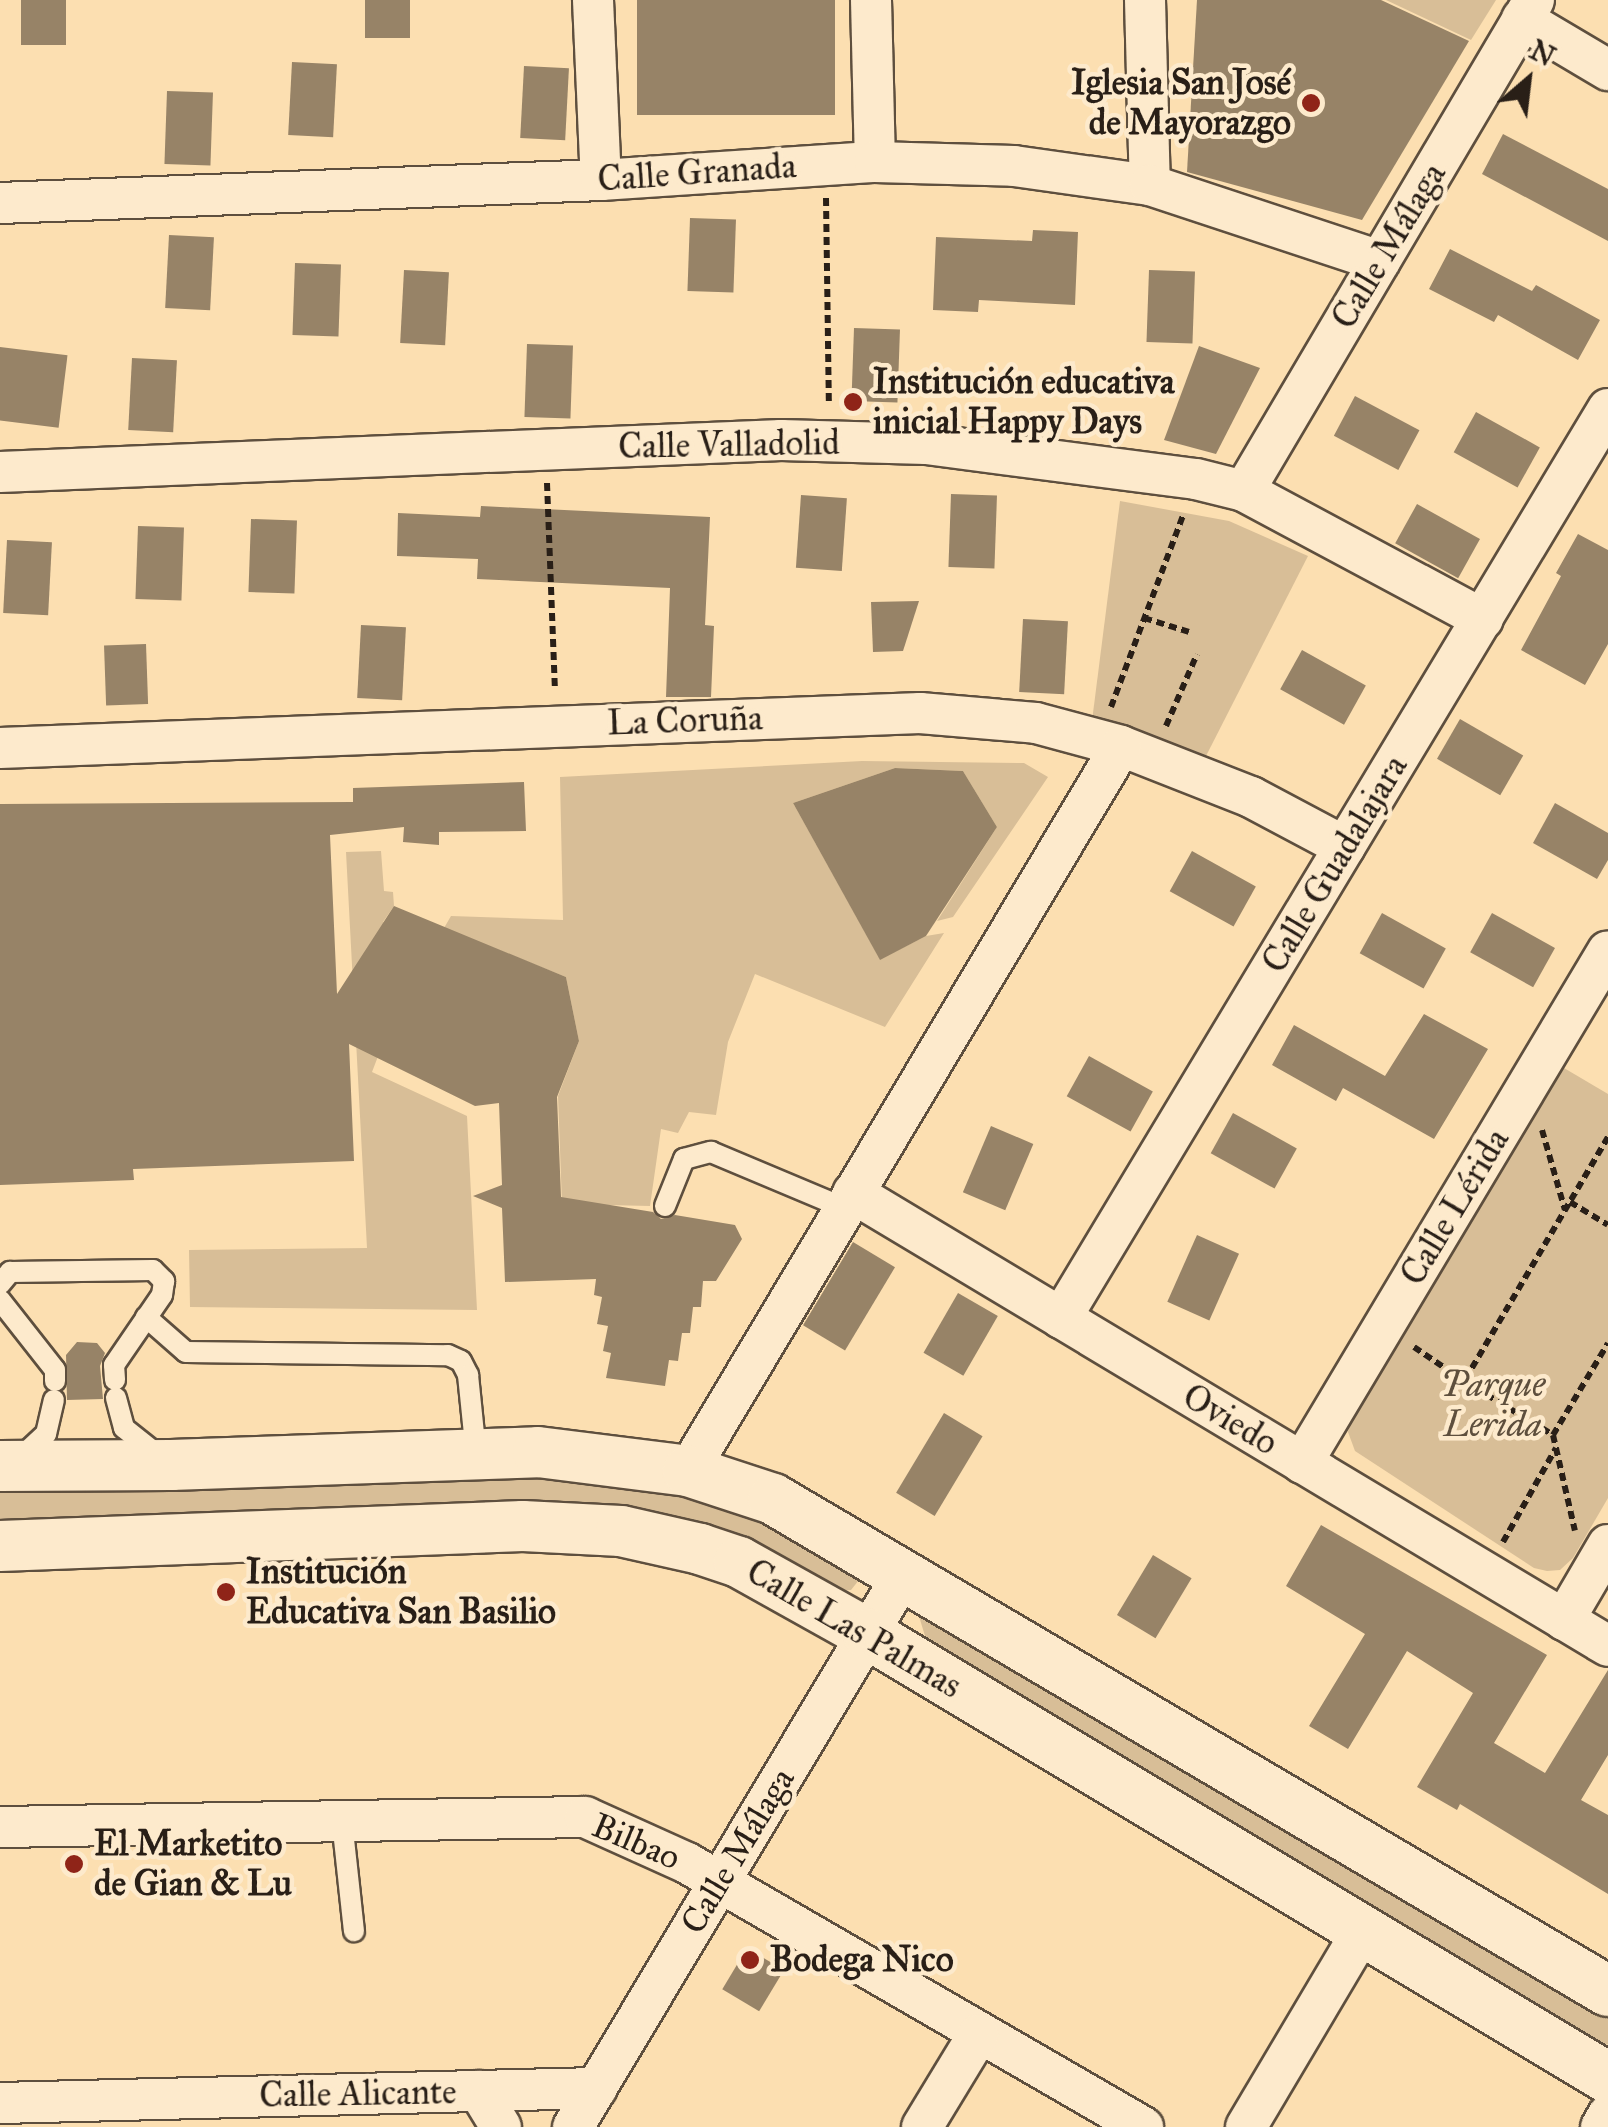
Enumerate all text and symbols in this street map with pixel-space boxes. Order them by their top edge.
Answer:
north arrow [1478,30,1578,130]
text: N [1524,32,1561,74]
place label: Iglesia San José de Mayorazgo [1071,62,1291,144]
marker: Iglesia San José de Mayorazgo [1300,92,1322,114]
street label: Calle Granada [596,145,798,201]
street label: Calle Málaga [1323,156,1455,336]
place label: Institución educativa inicial Happy Days [873,361,1175,443]
marker: Institución educativa inicial Happy Days [842,391,864,413]
street label: Calle Valladolid [618,422,840,468]
street label: La Coruña [607,697,763,745]
street label: Calle Guadalajara [1254,748,1416,980]
street label: Calle Lérida [1392,1121,1518,1293]
park label: Parque Lerida [1441,1364,1545,1446]
street label: Oviedo [1175,1375,1285,1465]
place label: Institución Educativa San Basilio [246,1551,556,1633]
street label: Calle Las Palmas [739,1551,969,1707]
marker: Institución Educativa San Basilio [215,1581,237,1603]
street label: Calle Málaga [672,1761,804,1941]
street label: Bilbao [586,1805,686,1879]
place label: El Marketito de Gian & Lu [94,1823,292,1905]
marker: El Marketito de Gian & Lu [63,1853,85,1875]
place label: Bodega Nico [770,1939,954,1981]
marker: Bodega Nico [739,1949,761,1971]
street label: Calle Alicante [259,2071,457,2117]

